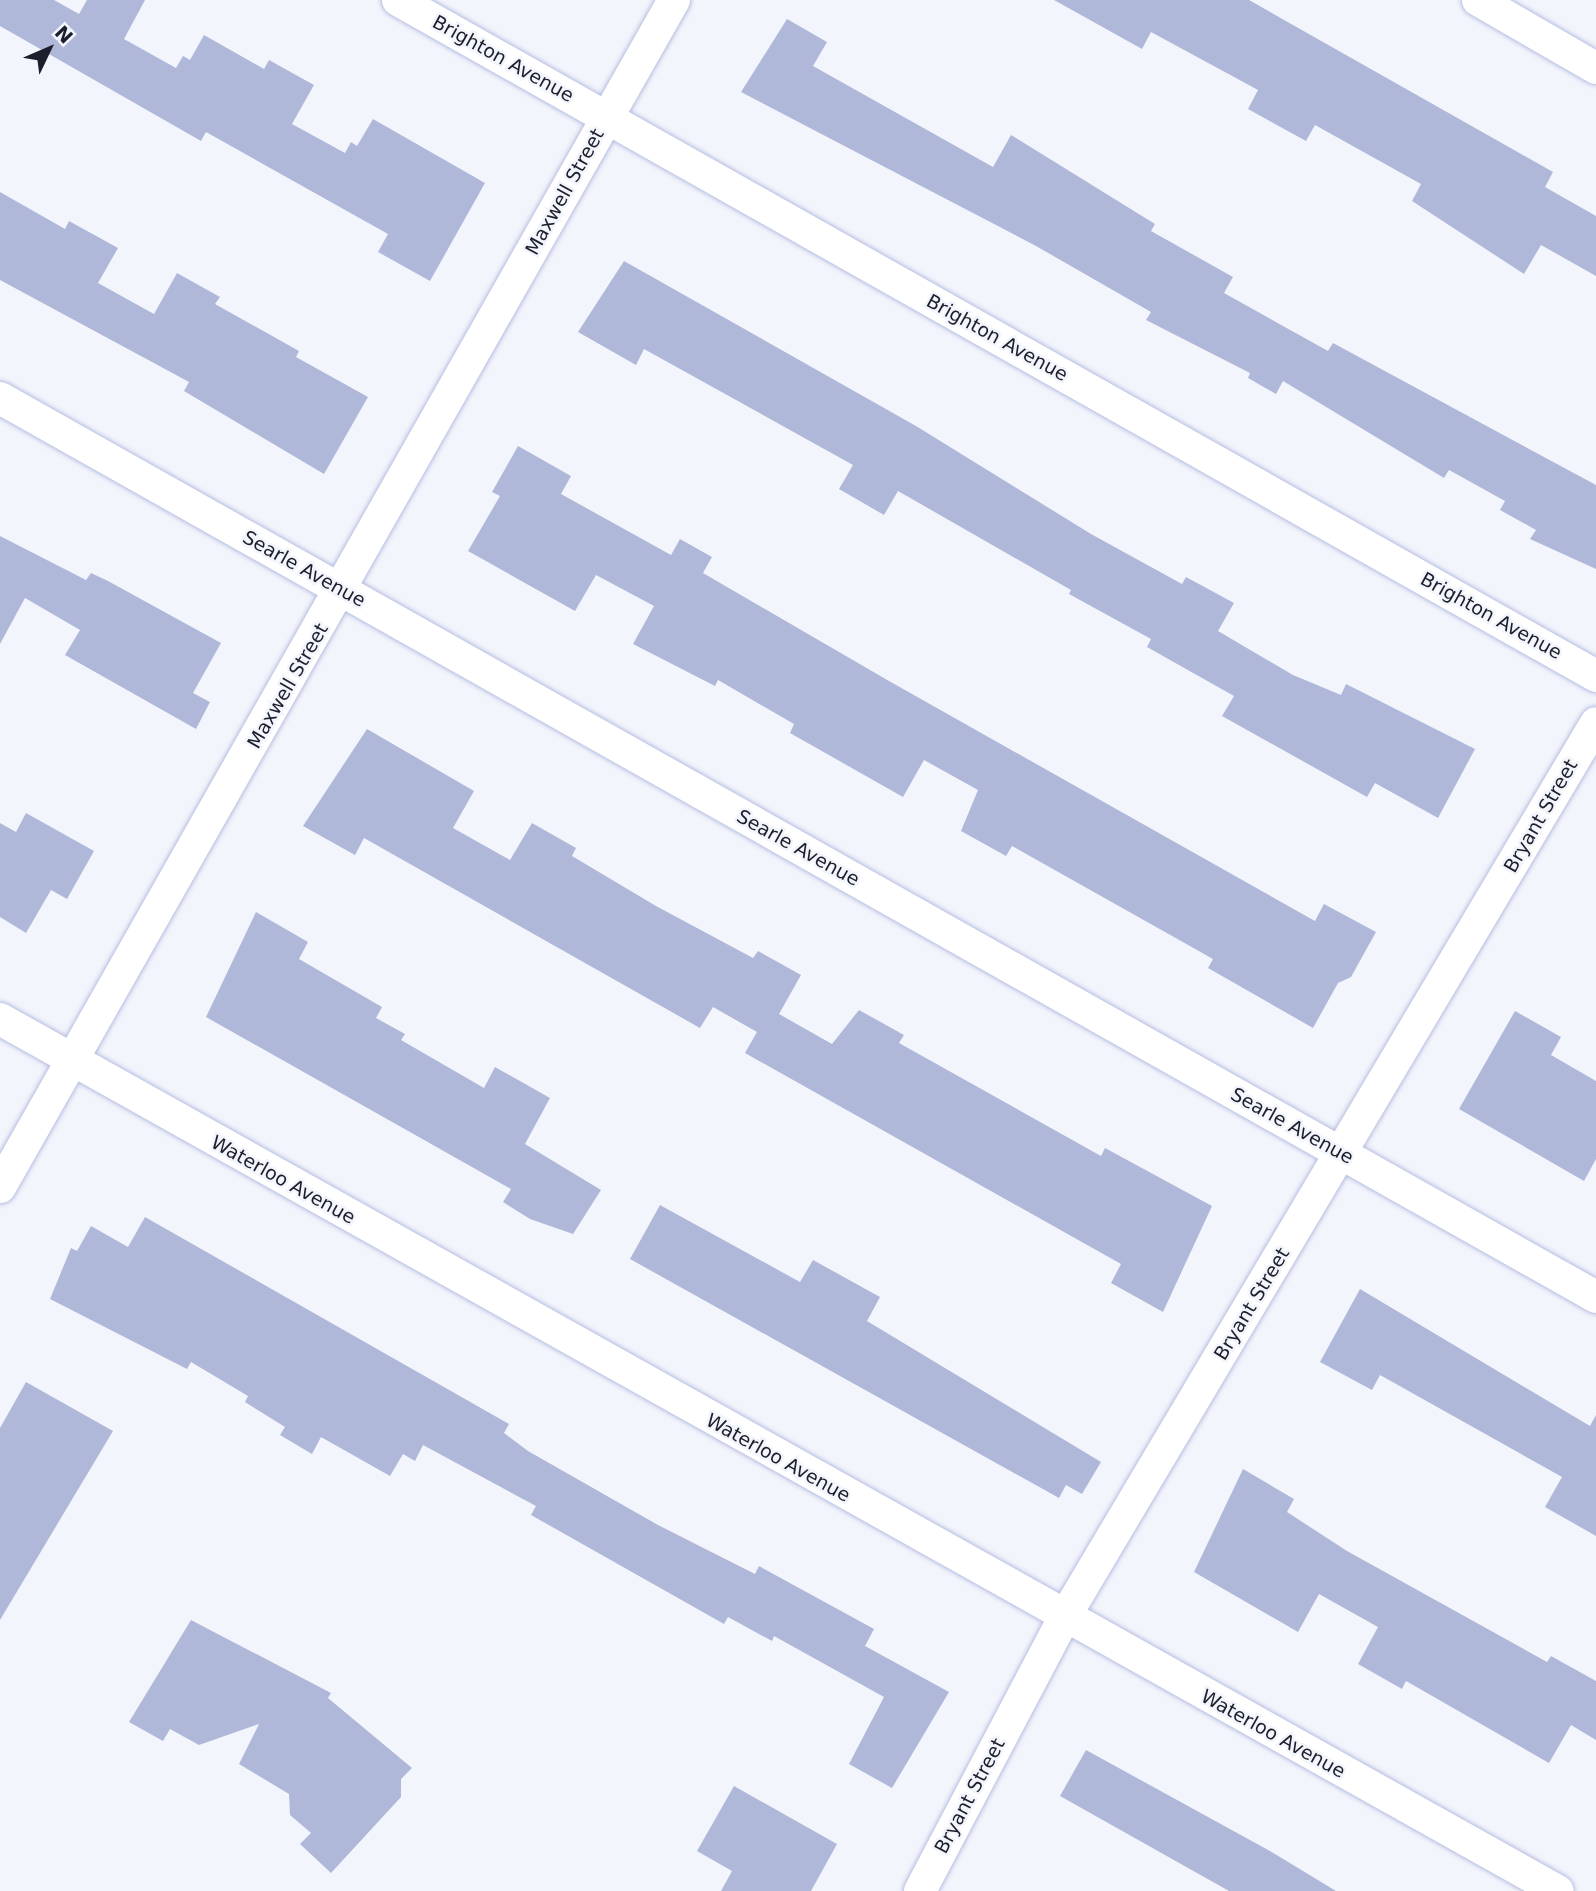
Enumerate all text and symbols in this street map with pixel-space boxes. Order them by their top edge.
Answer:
street label: Brighton Avenue [428,11,578,107]
north arrow [14,14,84,84]
text: N [51,21,78,48]
street label: Maxwell Street [521,125,609,259]
street label: Brighton Avenue [922,290,1072,386]
street label: Searle Avenue [239,526,369,612]
street label: Brighton Avenue [1416,568,1566,664]
street label: Maxwell Street [243,619,333,753]
street label: Bryant Street [1499,755,1583,877]
street label: Searle Avenue [733,805,863,891]
street label: Searle Avenue [1227,1083,1357,1169]
street label: Waterloo Avenue [207,1131,359,1229]
street label: Bryant Street [1210,1244,1294,1364]
street label: Waterloo Avenue [702,1409,854,1507]
street label: Waterloo Avenue [1197,1685,1349,1783]
street label: Bryant Street [930,1735,1010,1857]

